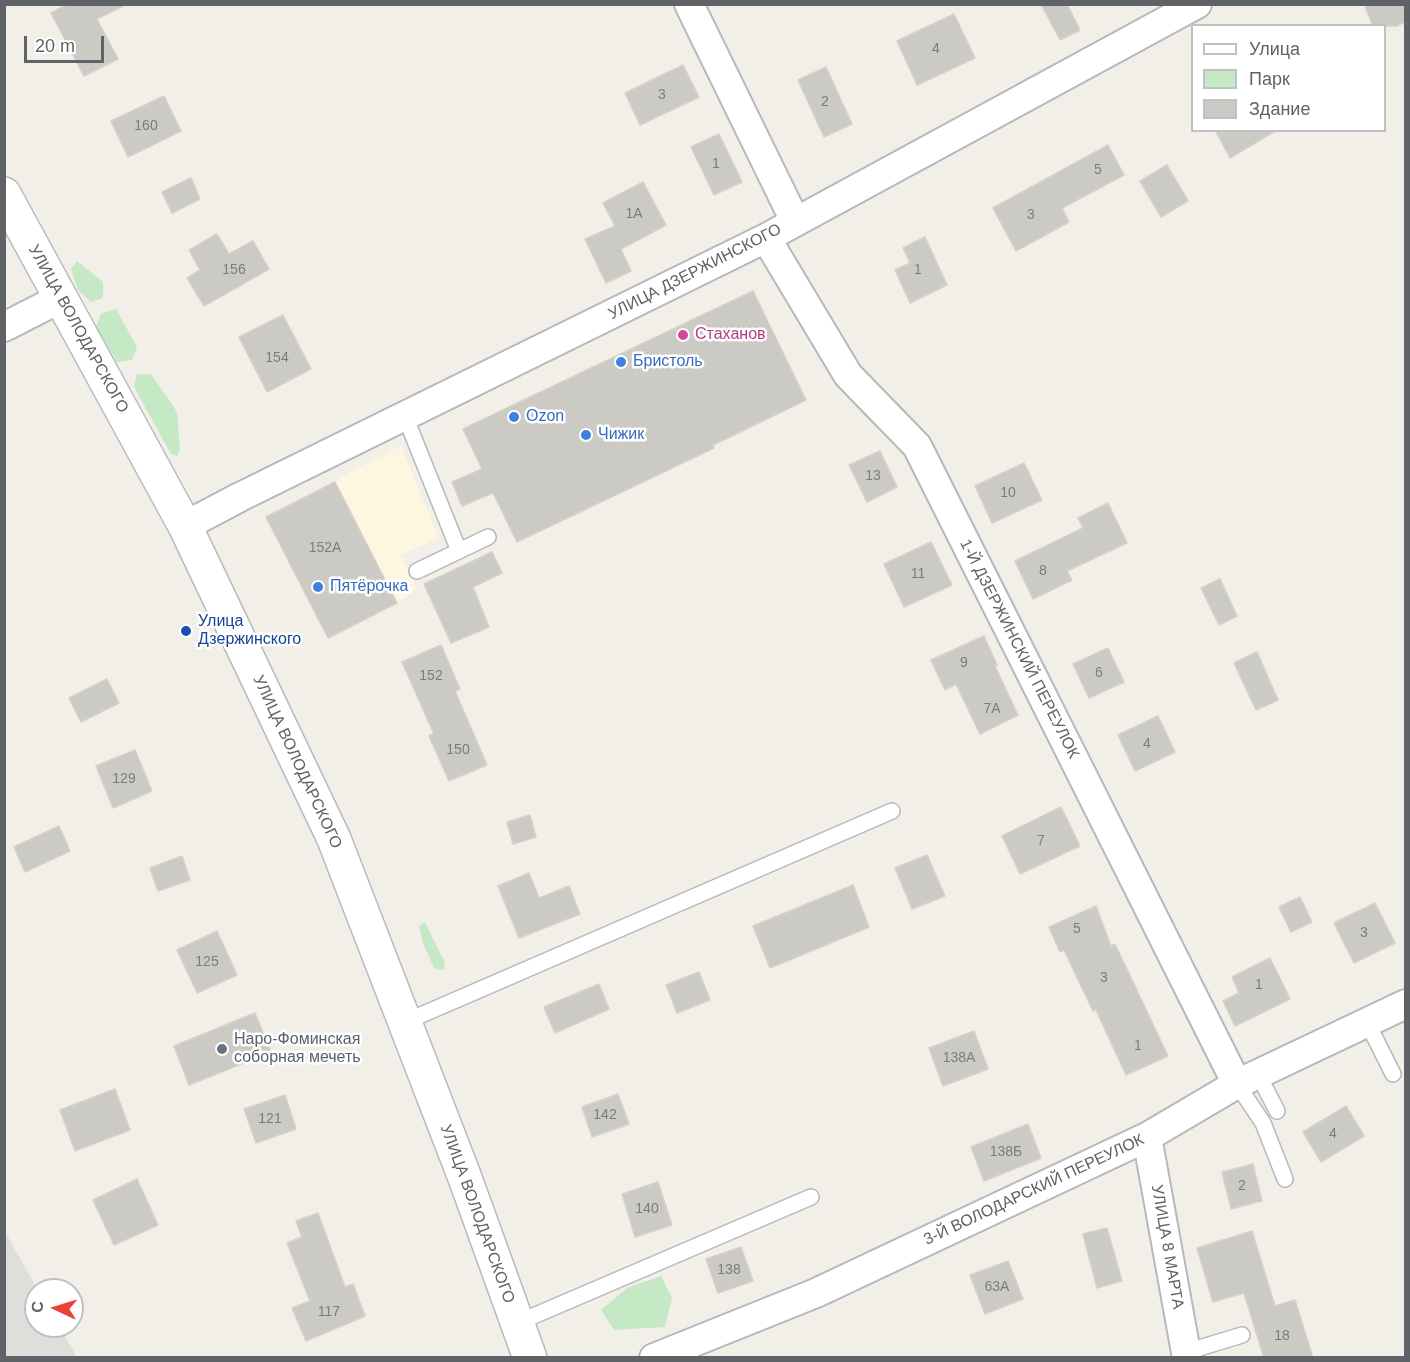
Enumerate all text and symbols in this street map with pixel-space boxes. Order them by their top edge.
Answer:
scale bar [27,24,106,62]
legend [1191,24,1386,132]
text: 20 m [35,36,75,56]
text: Улица [1249,39,1300,59]
house number: 4 [932,41,940,57]
text: Парк [1249,69,1290,89]
house number: 3 [658,87,666,103]
house number: 2 [821,94,829,110]
text: Здание [1249,99,1310,119]
house number: 160 [134,118,158,134]
house number: 1 [712,156,720,172]
house number: 5 [1094,162,1102,178]
house number: 1А [625,206,643,222]
house number: 3 [1027,207,1035,223]
street label: УЛИЦА ДЗЕРЖИНСКОГО [605,220,785,324]
street label: УЛИЦА ВОЛОДАРСКОГО [24,242,132,416]
house number: 156 [222,262,246,278]
house number: 1 [914,262,922,278]
place label: Стаханов [695,325,766,345]
marker: Стаханов [676,328,690,342]
house number: 154 [265,350,289,366]
place label: Бристоль [633,352,703,372]
marker: Бристоль [614,355,628,369]
place label: Ozon [526,407,564,427]
marker: Ozon [507,410,521,424]
place label: Чижик [598,425,644,445]
marker: Чижик [579,428,593,442]
house number: 13 [865,468,881,484]
house number: 10 [1000,485,1016,501]
street label: 1-Й ДЗЕРЖИНСКИЙ ПЕРЕУЛОК [955,536,1083,762]
house number: 152А [309,540,341,556]
house number: 8 [1039,563,1047,579]
house number: 11 [911,566,925,582]
place label: Пятёрочка [330,577,408,597]
marker: Пятёрочка [311,580,325,594]
place label: Улица Дзержинского [198,612,301,650]
marker: Улица Дзержинского [179,624,193,638]
house number: 9 [960,655,968,671]
house number: 6 [1095,665,1103,681]
house number: 152 [419,668,443,684]
street label: УЛИЦА ВОЛОДАРСКОГО [248,672,346,852]
house number: 7А [983,701,1001,717]
house number: 4 [1143,736,1151,752]
house number: 150 [446,742,470,758]
house number: 129 [112,771,136,787]
house number: 7 [1037,833,1045,849]
house number: 5 [1073,921,1081,937]
house number: 3 [1360,925,1368,941]
house number: 125 [195,954,219,970]
house number: 3 [1100,970,1108,986]
house number: 1 [1255,977,1263,993]
place label: Наро-Фоминская соборная мечеть [234,1030,361,1068]
house number: 1 [1134,1038,1142,1054]
marker: Наро-Фоминская соборная мечеть [215,1042,229,1056]
house number: 138А [943,1050,975,1066]
house number: 142 [593,1107,617,1123]
house number: 121 [258,1111,282,1127]
street label: УЛИЦА ВОЛОДАРСКОГО [436,1122,518,1306]
house number: 4 [1329,1126,1337,1142]
street label: 3-Й ВОЛОДАРСКИЙ ПЕРЕУЛОК [921,1130,1147,1250]
house number: 138Б [990,1144,1022,1160]
house number: 2 [1238,1178,1246,1194]
street label: УЛИЦА 8 МАРТА [1147,1183,1187,1311]
house number: 140 [635,1201,659,1217]
house number: 138 [717,1262,741,1278]
north arrow [24,1278,84,1338]
house number: 63А [985,1279,1009,1295]
text: С [29,1300,46,1313]
house number: 117 [318,1304,340,1320]
house number: 18 [1274,1328,1290,1344]

